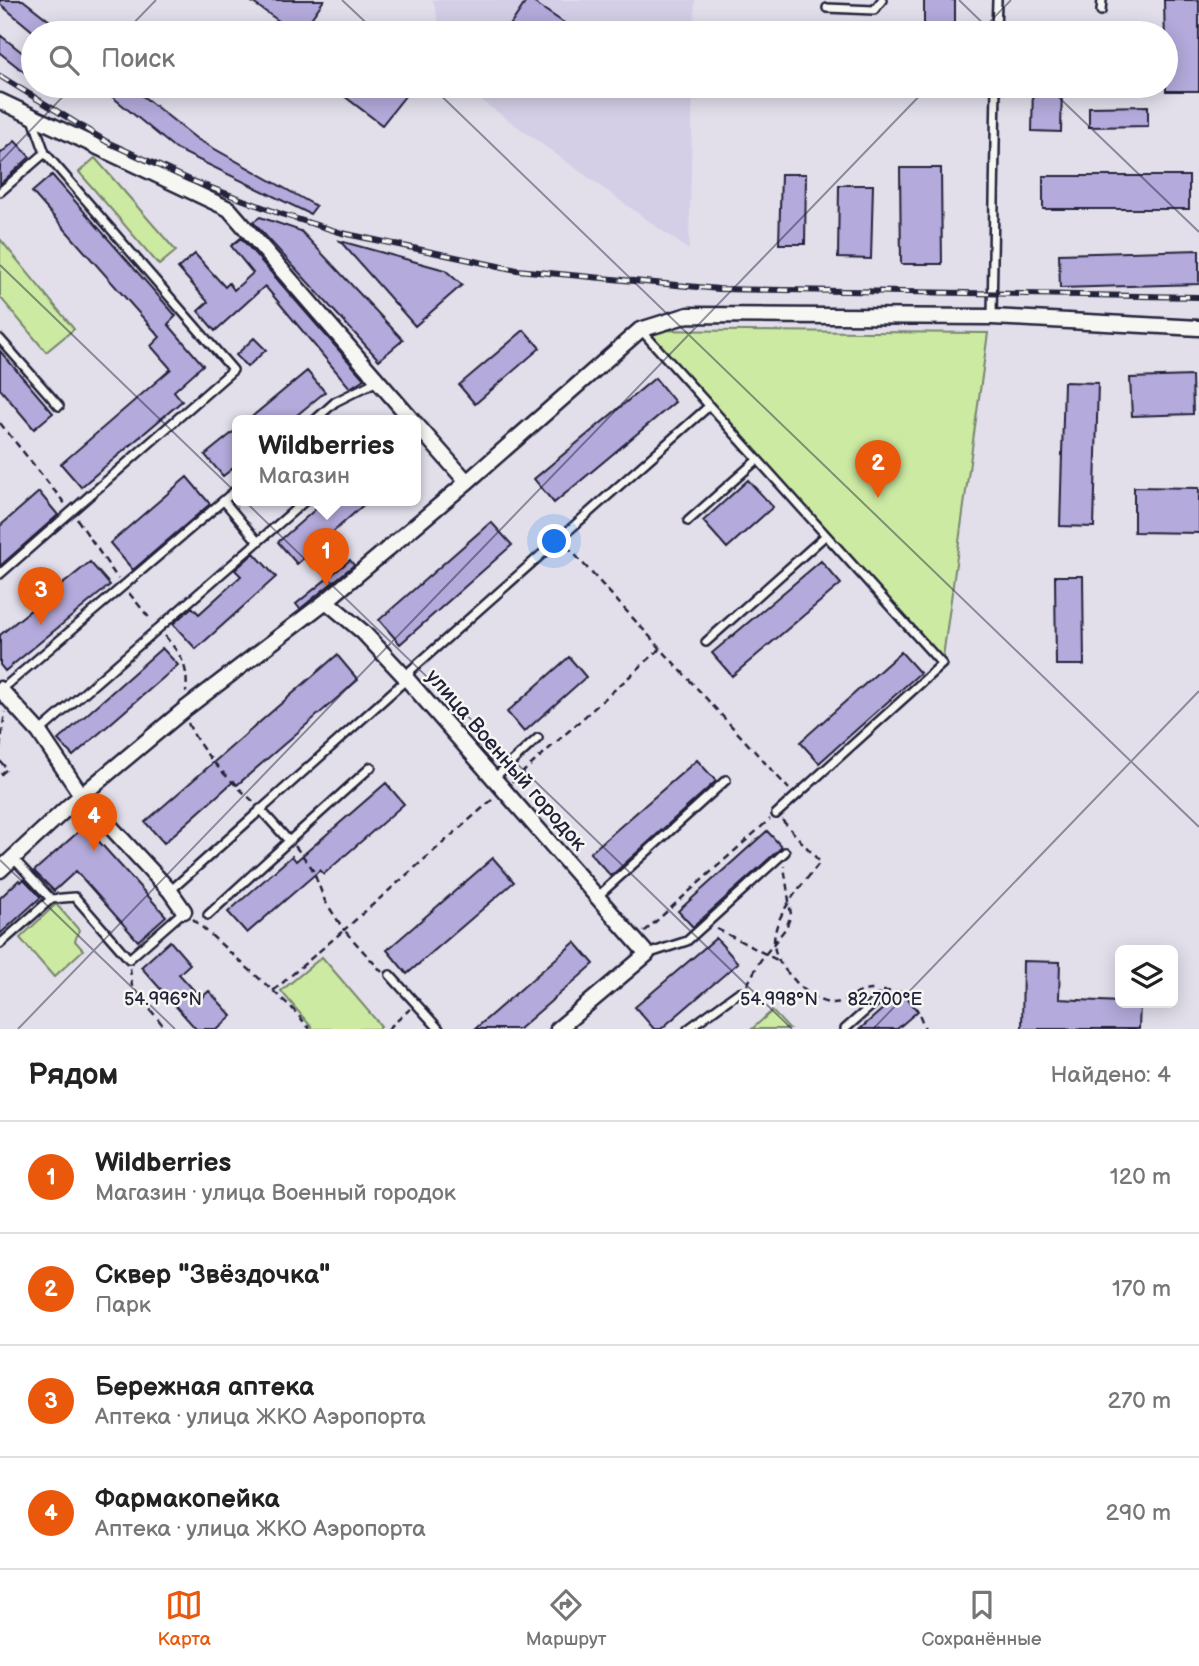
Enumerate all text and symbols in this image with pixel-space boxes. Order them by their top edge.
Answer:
search box [21,21,1178,98]
icon: search [45,41,83,79]
text: Поиск [101,44,175,75]
popup [232,415,421,506]
text: Wildberries [258,431,395,462]
pin: 2 [855,440,901,498]
text: Магазин [258,462,350,490]
your location [537,524,571,558]
pin: 1 [303,528,349,586]
pin: 3 [18,567,64,625]
street label: улица Военный городок [420,664,592,856]
pin: 4 [71,793,117,851]
map controls [1115,945,1178,1008]
button: layers [1115,945,1178,1008]
text: 54.996°N [124,989,202,1010]
text: 54.998°N [740,989,818,1010]
text: 82.700°E [848,989,923,1010]
text: Рядом [28,1057,118,1093]
text: Найдено: 4 [1051,1061,1171,1089]
text: Wildberries [95,1148,231,1179]
text: 1 [46,1163,56,1191]
text: 120 m [1110,1163,1171,1191]
text: Магазин · улица Военный городок [95,1179,456,1207]
text: Сквер "Звёздочка" [95,1260,330,1291]
text: 2 [44,1275,58,1303]
text: 170 m [1112,1275,1171,1303]
text: Парк [95,1291,151,1319]
text: Бережная аптека [95,1372,314,1403]
text: 3 [44,1387,58,1415]
text: 270 m [1107,1387,1171,1415]
text: Аптека · улица ЖКО Аэропорта [95,1403,426,1431]
text: Фармакопейка [95,1484,280,1515]
text: 4 [44,1499,58,1527]
text: 290 m [1105,1499,1171,1527]
text: Аптека · улица ЖКО Аэропорта [95,1515,426,1543]
tab: Карта [157,1586,211,1651]
tab: Маршрут [526,1586,607,1651]
tab: Сохранённые [922,1586,1042,1651]

